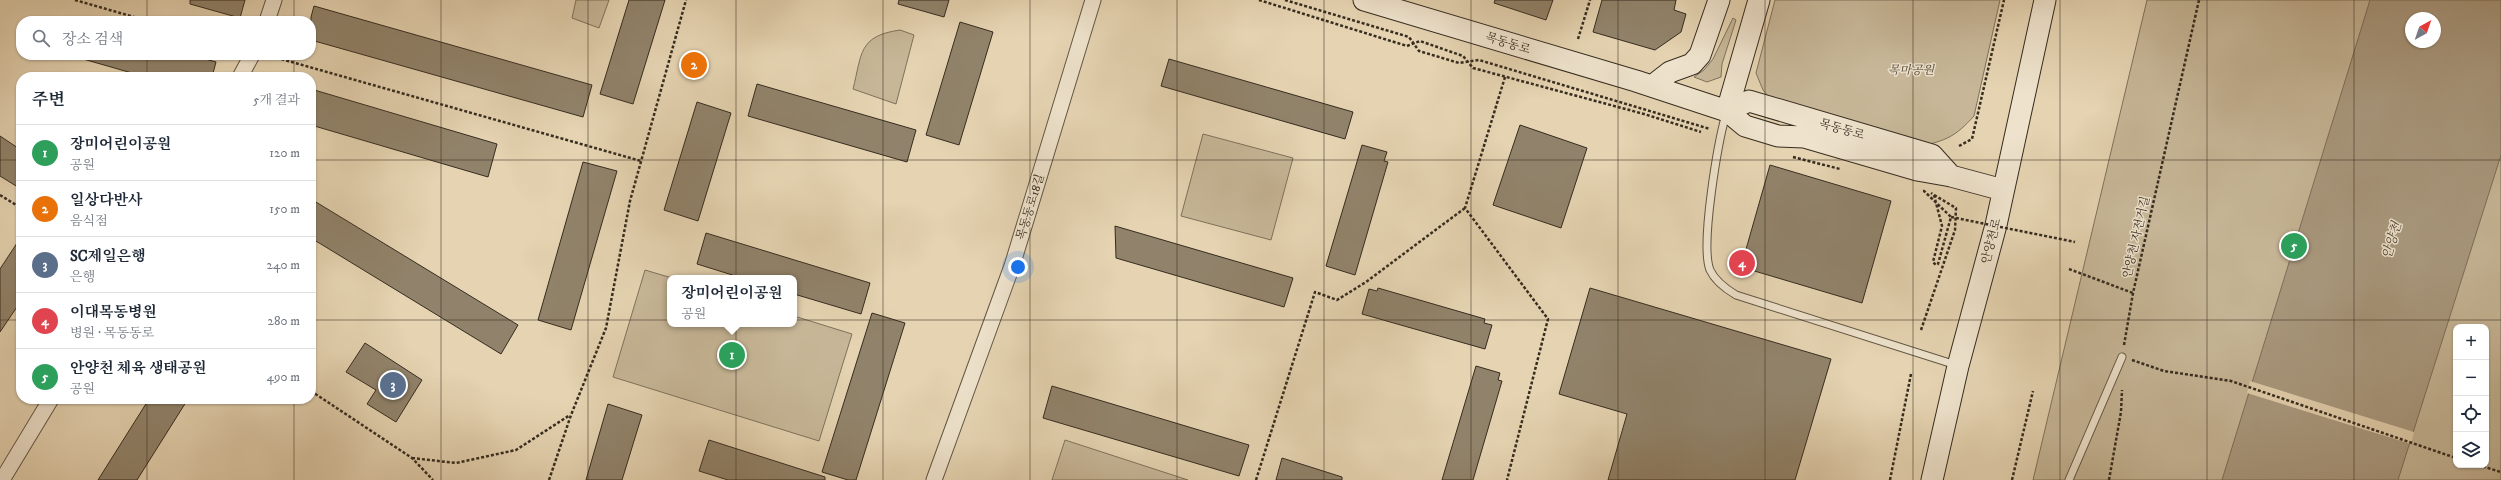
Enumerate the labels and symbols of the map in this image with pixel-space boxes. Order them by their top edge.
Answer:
north arrow [2405,12,2441,48]
street label: 목동동로 [1483,30,1533,58]
pin: 2 [681,50,707,80]
park label: 목마공원 [1888,63,1936,78]
street label: 목동동로 [1818,116,1867,143]
street label: 목동동로18길 [1013,172,1048,242]
street label: 안양천 자전거길 [2120,195,2153,280]
street label: 안양천로 [1979,216,2004,265]
water label: 안양천 [2379,219,2406,261]
pin: 5 [2281,231,2307,261]
pin: 4 [1729,248,1755,278]
your location [1008,257,1028,277]
pin: 1 [719,340,745,370]
pin: 3 [380,370,406,400]

